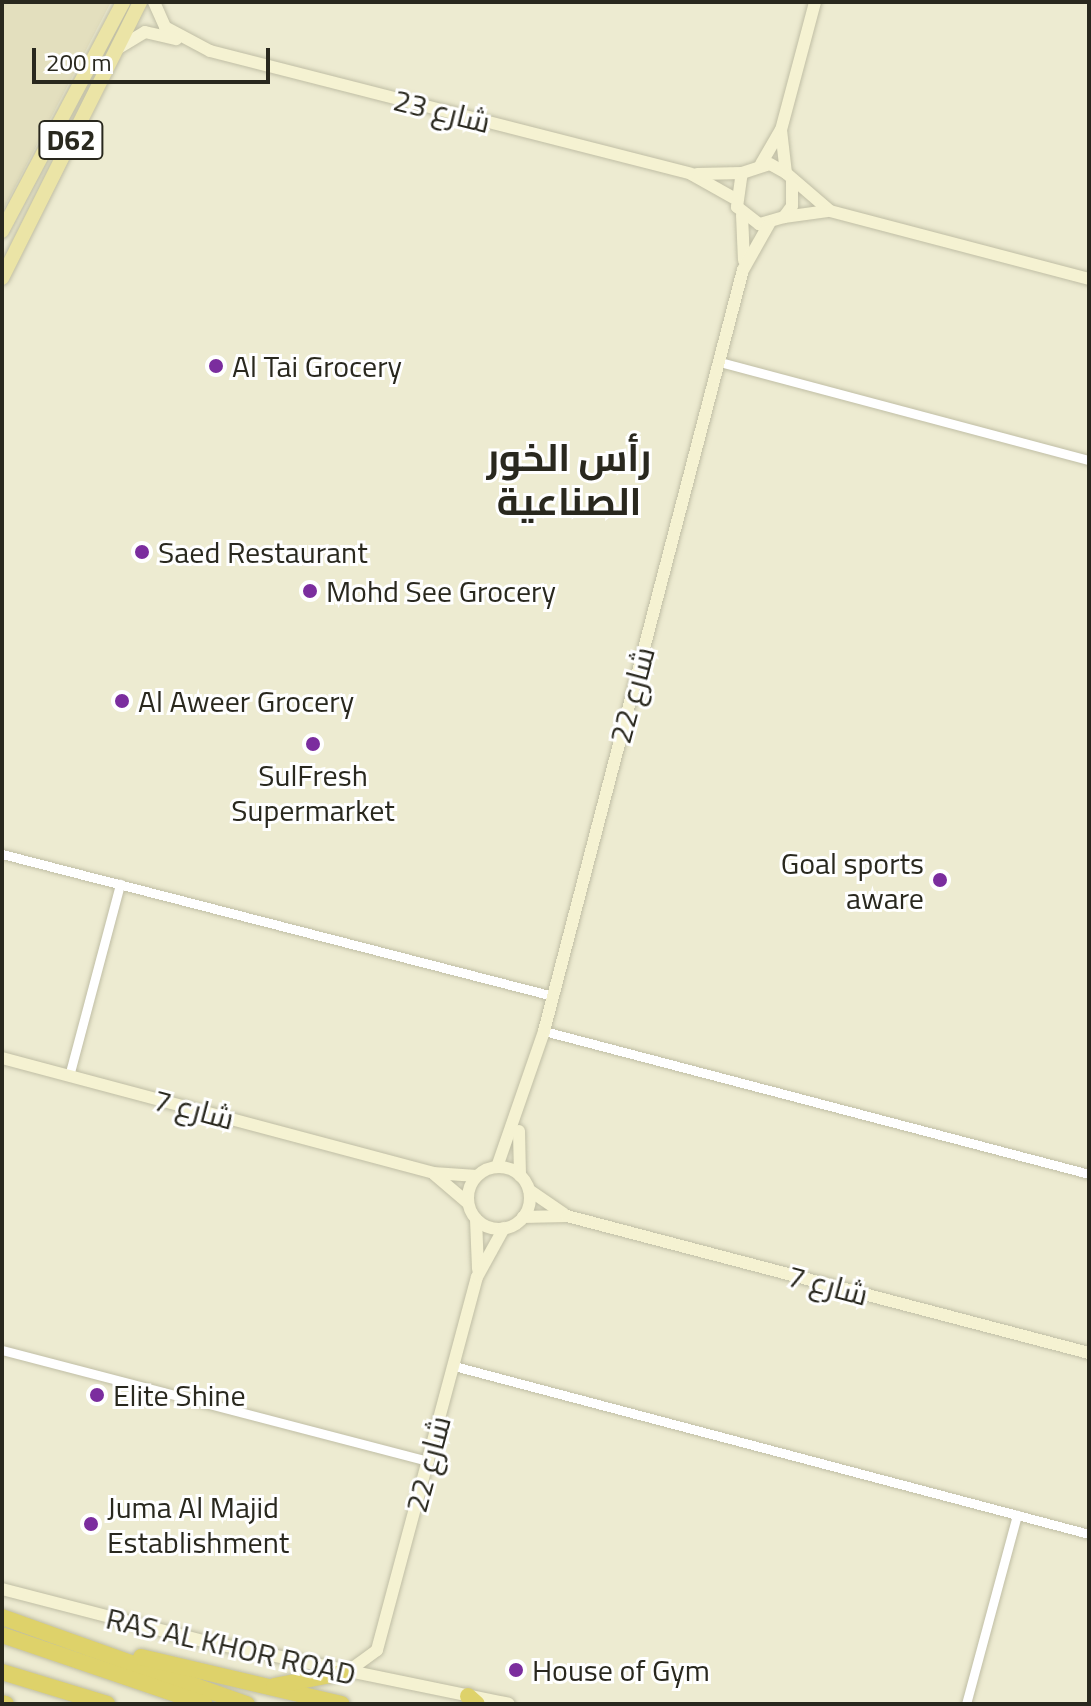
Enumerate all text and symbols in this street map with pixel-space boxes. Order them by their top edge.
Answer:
scale bar [36,32,274,82]
text: 200 m [46,44,112,80]
street label: شارع 23 [390,82,494,140]
road number: D62 [37,116,105,164]
place label: Al Tai Grocery [232,348,402,384]
marker: Al Tai Grocery [207,357,225,375]
district label: رأس الخور الصناعية [487,435,651,524]
place label: Saed Restaurant [158,534,368,570]
marker: Saed Restaurant [133,543,151,561]
place label: Mohd See Grocery [326,573,556,609]
marker: Mohd See Grocery [301,582,319,600]
street label: شارع 22 [602,643,662,747]
place label: Al Aweer Grocery [138,683,354,719]
marker: Al Aweer Grocery [113,692,131,710]
marker: SulFresh Supermarket [304,735,322,753]
place label: SulFresh Supermarket [231,757,395,828]
place label: Goal sports aware [781,845,924,916]
marker: Goal sports aware [931,871,949,889]
street label: شارع 7 [150,1081,238,1137]
street label: شارع 7 [784,1257,872,1313]
place label: Elite Shine [113,1377,246,1413]
marker: Elite Shine [88,1386,106,1404]
street label: شارع 22 [398,1412,458,1516]
place label: Juma Al Majid Establishment [107,1489,289,1560]
marker: Juma Al Majid Establishment [82,1515,100,1533]
street label: RAS AL KHOR ROAD [103,1600,359,1692]
place label: House of Gym [532,1652,710,1688]
marker: House of Gym [507,1661,525,1679]

